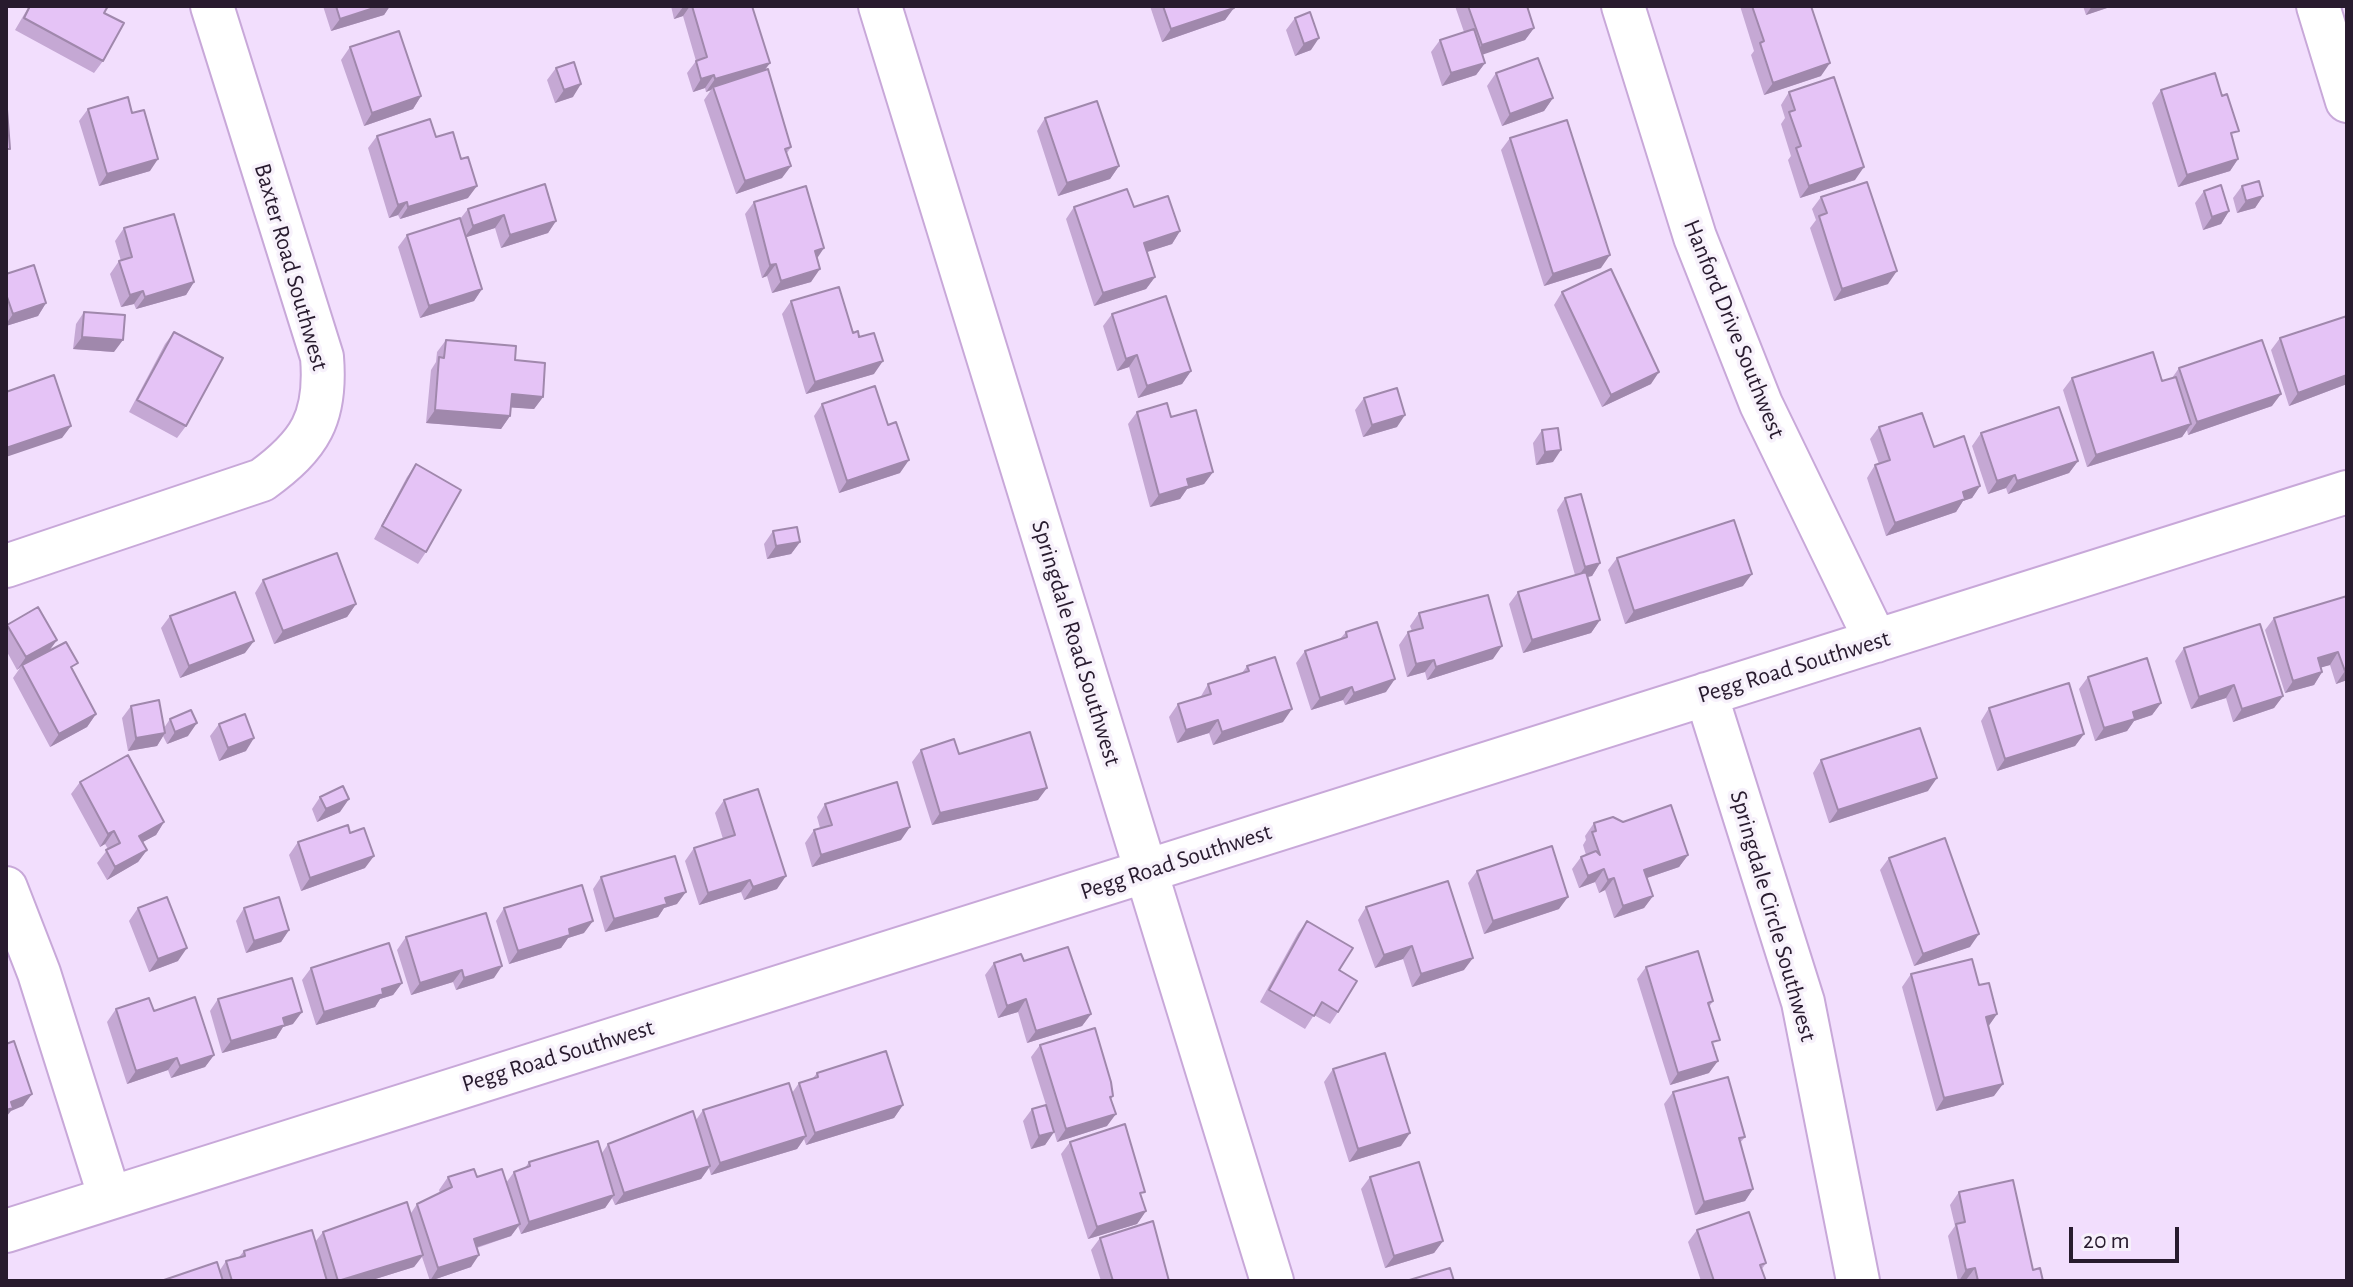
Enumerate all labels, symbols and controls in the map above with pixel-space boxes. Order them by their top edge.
street label: Baxter Road Southwest [248,160,334,374]
street label: Hanford Drive Southwest [1677,215,1791,443]
street label: Springdale Road Southwest [1025,517,1127,769]
street label: Pegg Road Southwest [1694,624,1894,710]
street label: Springdale Circle Southwest [1723,787,1823,1045]
street label: Pegg Road Southwest [1077,818,1275,906]
street label: Pegg Road Southwest [458,1013,658,1099]
scale bar [2073,1211,2183,1261]
text: 20 m [2083,1229,2130,1253]

